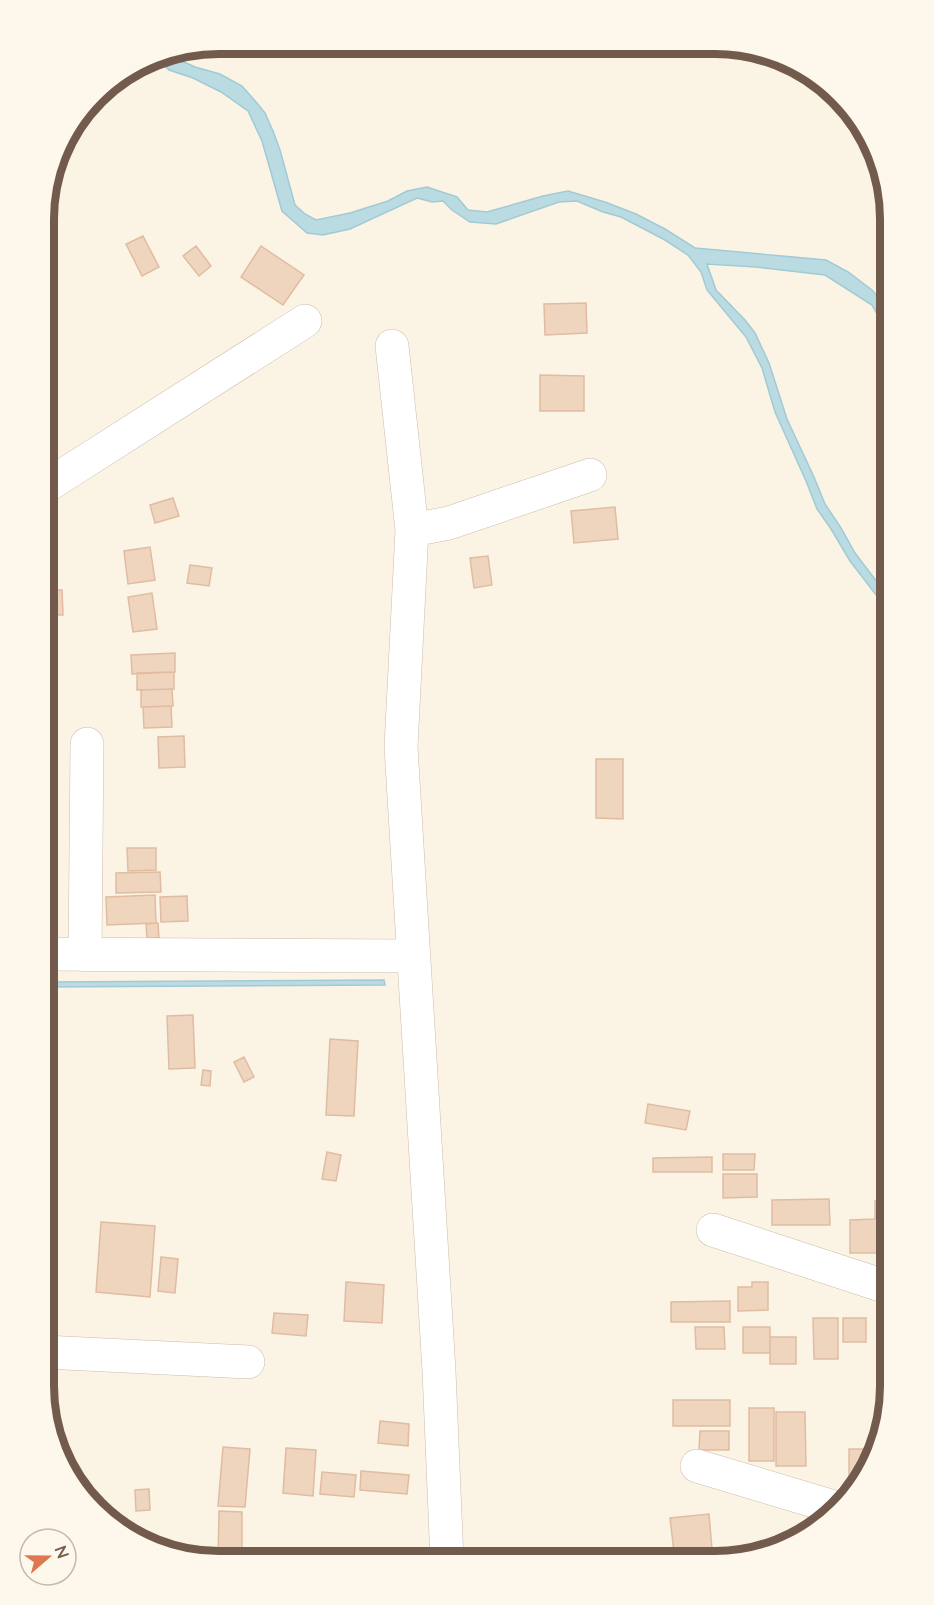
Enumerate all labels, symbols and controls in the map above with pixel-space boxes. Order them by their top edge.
north arrow [18,1527,78,1587]
text: N [52,1543,74,1561]

